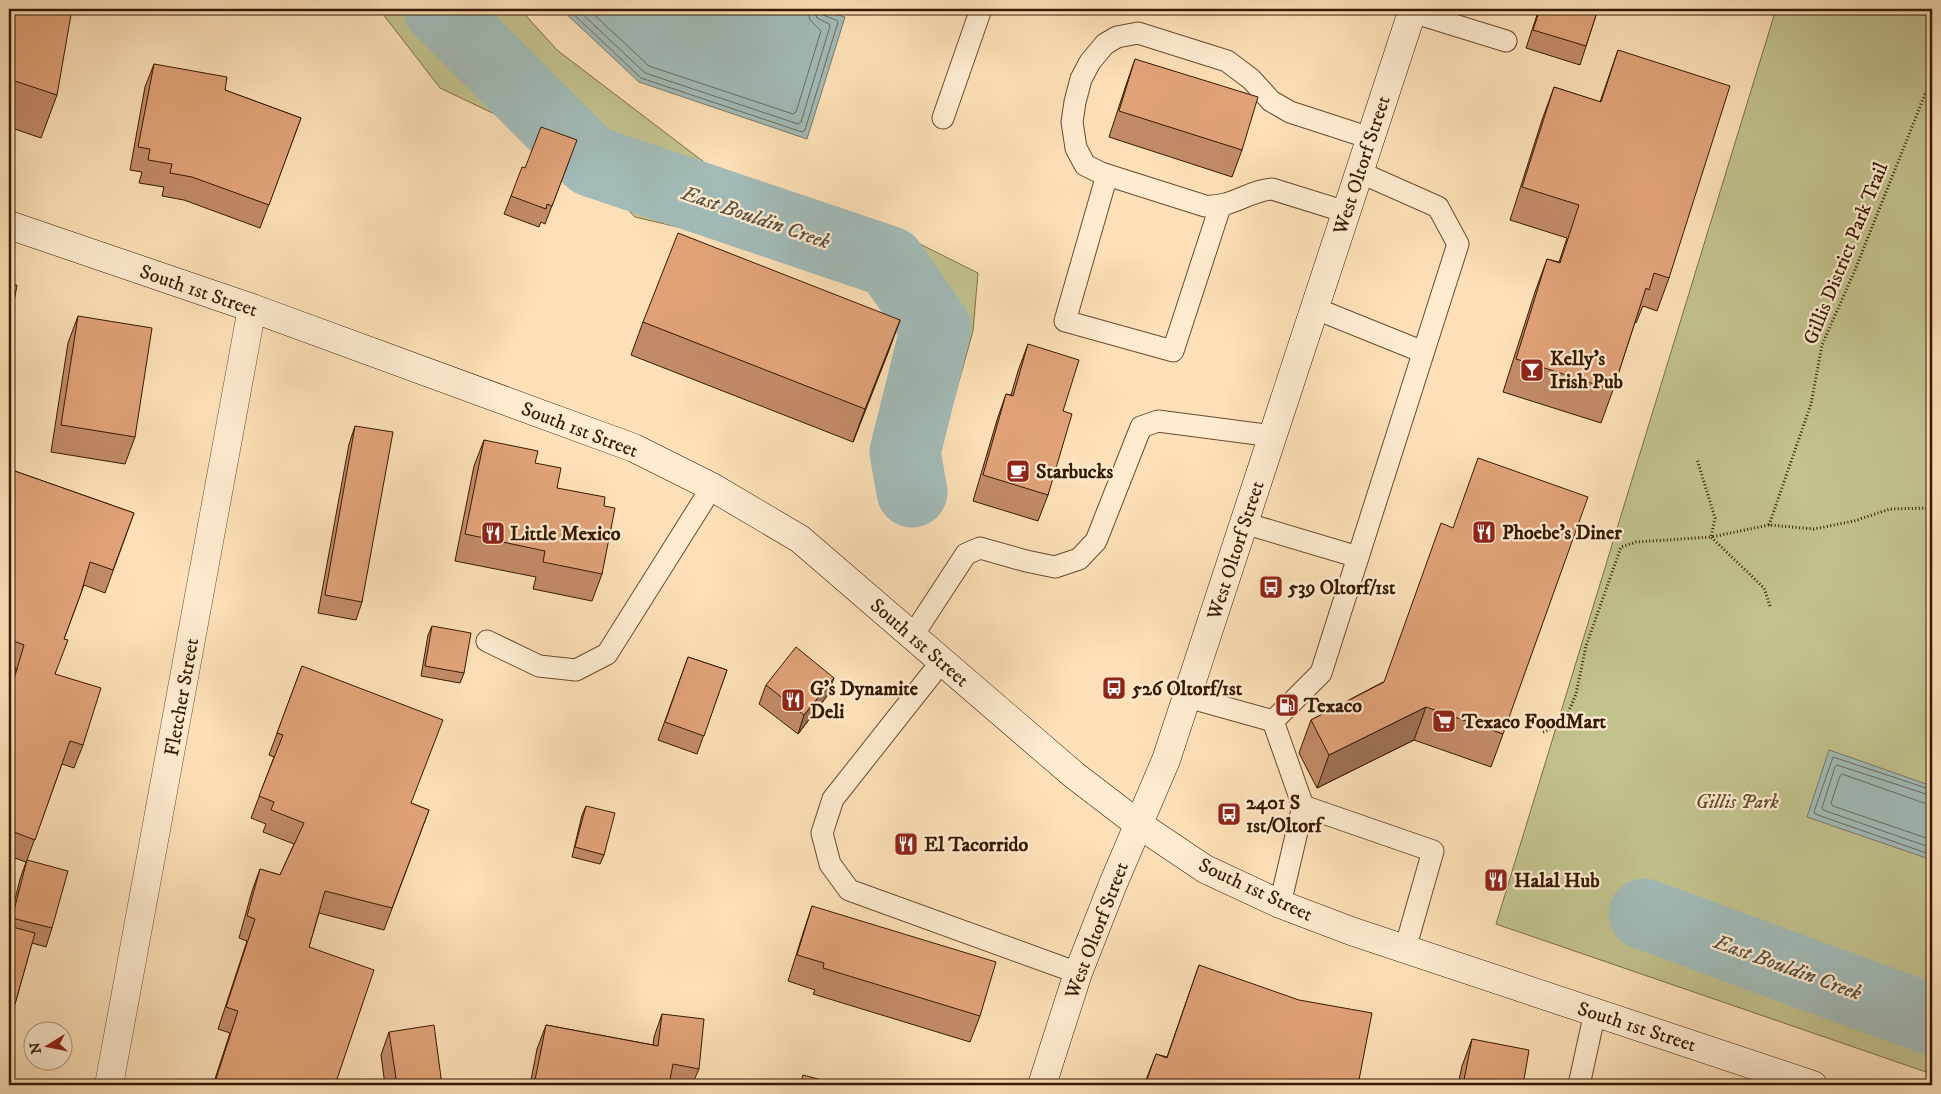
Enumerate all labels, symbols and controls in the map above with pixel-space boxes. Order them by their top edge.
street label: West Oltorf Street [1328,93,1397,239]
street label: Gillis District Park Trail [1798,159,1894,348]
water label: East Bouldin Creek [677,180,833,256]
street label: South 1st Street [136,260,261,323]
place label: Kelly's Irish Pub [1550,347,1624,395]
bar icon: Kelly's Irish Pub [1519,357,1545,383]
street label: South 1st Street [518,397,641,464]
cafe icon: Starbucks [1005,458,1031,484]
place label: Starbucks [1036,460,1113,485]
street label: West Oltorf Street [1202,478,1271,624]
restaurant icon: Phoebe's Diner [1471,519,1497,545]
restaurant icon: Little Mexico [480,520,506,546]
place label: Phoebe's Diner [1502,521,1622,546]
place label: Little Mexico [510,522,621,547]
bus stop icon: 539 Oltorf/1st [1258,574,1284,600]
place label: 539 Oltorf/1st [1287,576,1396,601]
street label: South 1st Street [864,593,974,693]
street label: Fletcher Street [160,636,205,758]
bus stop icon: 526 Oltorf/1st [1101,675,1127,701]
place label: G's Dynamite Deli [810,677,919,725]
place label: 526 Oltorf/1st [1131,677,1243,702]
restaurant icon: G's Dynamite Deli [780,687,806,713]
fuel station icon: Texaco [1274,692,1300,718]
place label: Texaco [1303,694,1362,719]
supermarket icon: Texaco FoodMart [1431,708,1457,734]
place label: Texaco FoodMart [1461,710,1607,735]
park label: Gillis Park [1695,790,1779,815]
place label: 2401 S 1st/Oltorf [1246,791,1325,839]
bus stop icon: 2401 S 1st/Oltorf [1216,801,1242,827]
restaurant icon: El Tacorrido [893,831,919,857]
place label: El Tacorrido [924,833,1029,858]
street label: South 1st Street [1194,853,1316,928]
street label: West Oltorf Street [1059,859,1135,1003]
restaurant icon: Halal Hub [1483,867,1509,893]
place label: Halal Hub [1514,869,1600,894]
water label: East Bouldin Creek [1709,929,1865,1007]
street label: South 1st Street [1574,997,1699,1058]
north arrow [22,1022,72,1072]
text: N [26,1040,46,1055]

